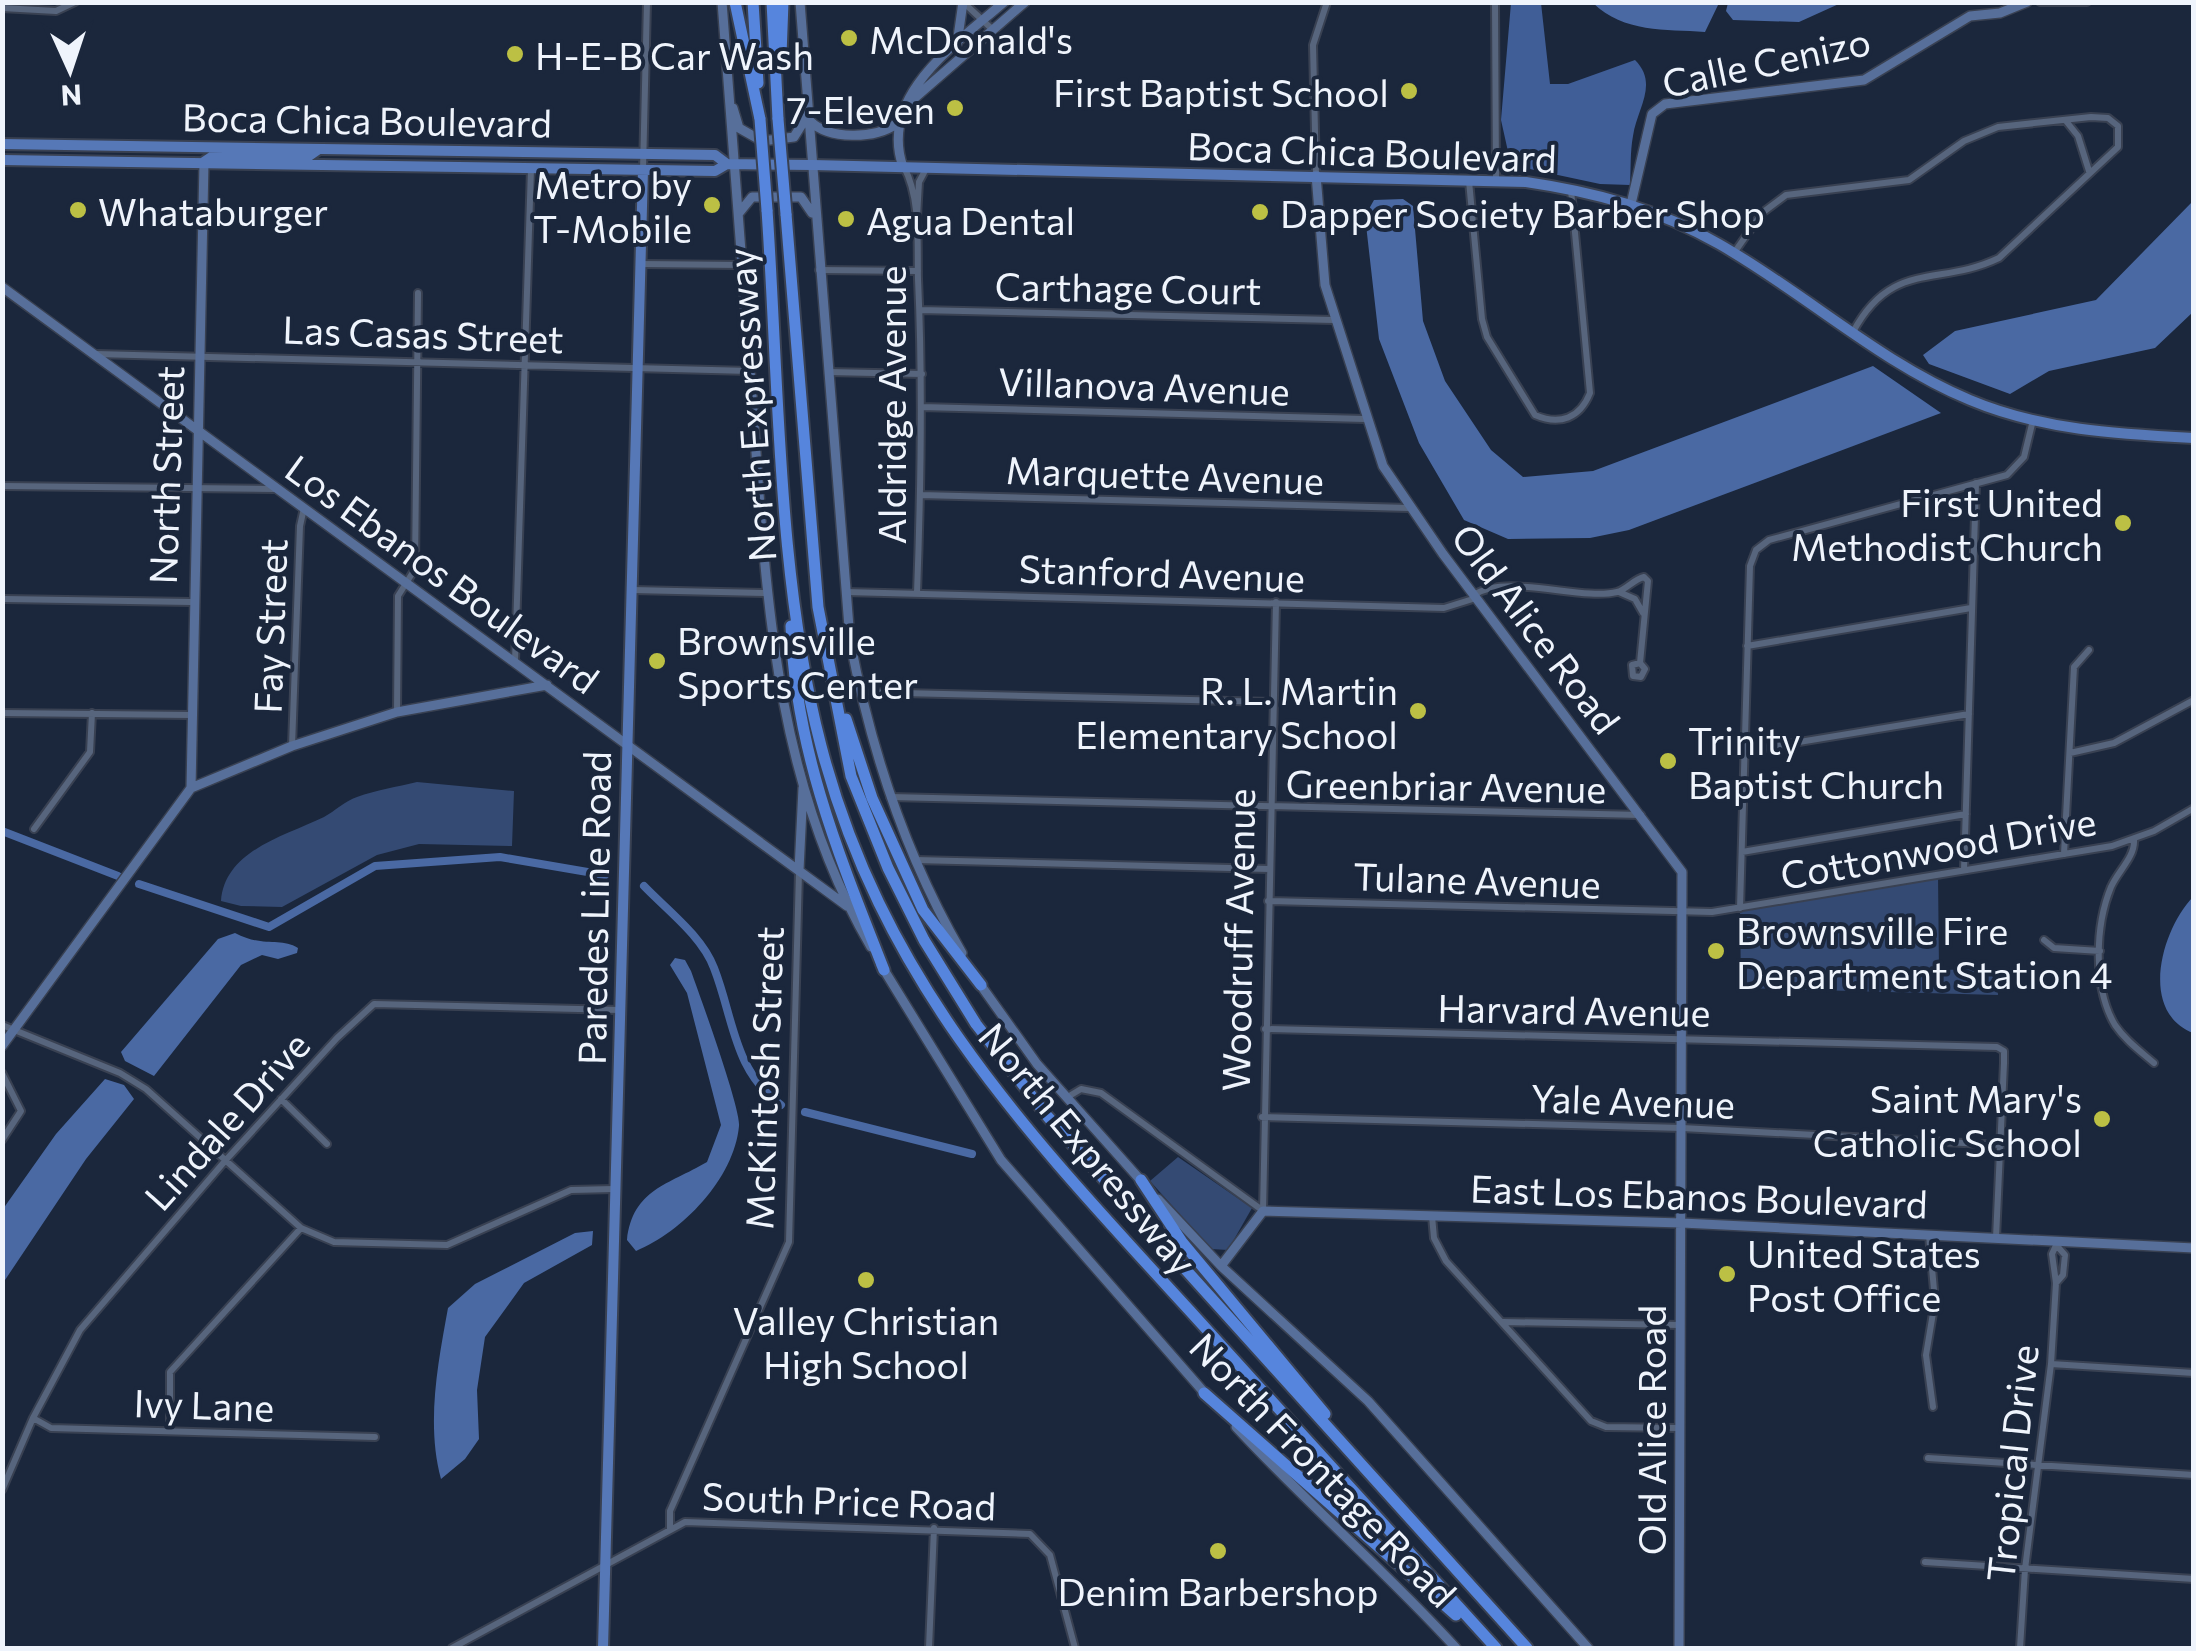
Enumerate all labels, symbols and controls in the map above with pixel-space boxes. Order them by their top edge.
place label: McDonald's [869,15,1073,62]
street label: Calle Cenizo [1658,16,1874,106]
north arrow [20,20,120,120]
marker: McDonald's [838,27,860,49]
place label: H-E-B Car Wash [535,31,814,78]
marker: H-E-B Car Wash [504,43,526,65]
place label: First Baptist School [1053,68,1389,115]
text: N [60,78,83,113]
marker: First Baptist School [1398,80,1420,102]
place label: 7-Eleven [786,85,935,132]
street label: Boca Chica Boulevard [182,92,552,146]
marker: 7-Eleven [944,97,966,119]
street label: Boca Chica Boulevard [1186,121,1558,181]
place label: Metro by T-Mobile [533,160,692,251]
place label: Whataburger [98,187,328,234]
place label: Dapper Society Barber Shop [1280,189,1765,236]
marker: Metro by T-Mobile [701,194,723,216]
place label: Agua Dental [866,196,1075,243]
marker: Whataburger [67,199,89,221]
marker: Dapper Society Barber Shop [1249,201,1271,223]
marker: Agua Dental [835,208,857,230]
street label: North Expressway [716,247,784,563]
street label: Carthage Court [994,261,1262,313]
street label: Aldridge Avenue [867,266,914,544]
street label: Las Casas Street [282,305,564,361]
street label: Villanova Avenue [997,356,1291,414]
street label: North Street [138,365,192,585]
street label: Los Ebanos Boulevard [277,444,609,702]
street label: Marquette Avenue [1005,445,1325,503]
place label: First United Methodist Church [1791,478,2103,569]
marker: First United Methodist Church [2112,512,2134,534]
street label: Old Alice Road [1443,514,1631,742]
street label: Fay Street [242,538,296,714]
street label: Stanford Avenue [1018,544,1306,600]
place label: Brownsville Sports Center [677,616,918,707]
marker: Brownsville Sports Center [646,650,668,672]
place label: R. L. Martin Elementary School [1075,666,1398,757]
marker: R. L. Martin Elementary School [1407,700,1429,722]
place label: Trinity Baptist Church [1688,716,1944,807]
marker: Trinity Baptist Church [1657,750,1679,772]
street label: Paredes Line Road [567,751,619,1065]
street label: Greenbriar Avenue [1285,759,1607,811]
street label: Woodruff Avenue [1211,788,1263,1092]
street label: Cottonwood Drive [1777,796,2099,898]
street label: Tulane Avenue [1352,851,1602,907]
place label: Brownsville Fire Department Station 4 [1736,906,2112,997]
street label: McKintosh Street [734,926,792,1230]
marker: Brownsville Fire Department Station 4 [1705,940,1727,962]
street label: Harvard Avenue [1437,983,1711,1035]
street label: North Expressway [970,1013,1208,1283]
street label: Lindale Drive [134,1021,318,1219]
street label: Yale Avenue [1530,1073,1736,1127]
place label: Saint Mary's Catholic School [1813,1074,2082,1165]
marker: Saint Mary's Catholic School [2091,1108,2113,1130]
street label: East Los Ebanos Boulevard [1469,1164,1929,1226]
place label: United States Post Office [1747,1229,1981,1320]
marker: United States Post Office [1716,1263,1738,1285]
marker: Valley Christian High School [855,1269,877,1291]
place label: Valley Christian High School [733,1296,999,1387]
street label: Old Alice Road [1627,1305,1674,1555]
street label: North Frontage Road [1181,1322,1467,1616]
street label: Tropical Drive [1975,1342,2047,1584]
street label: Ivy Lane [133,1378,275,1430]
street label: South Price Road [701,1471,997,1529]
marker: Denim Barbershop [1207,1540,1229,1562]
place label: Denim Barbershop [1058,1567,1378,1614]

